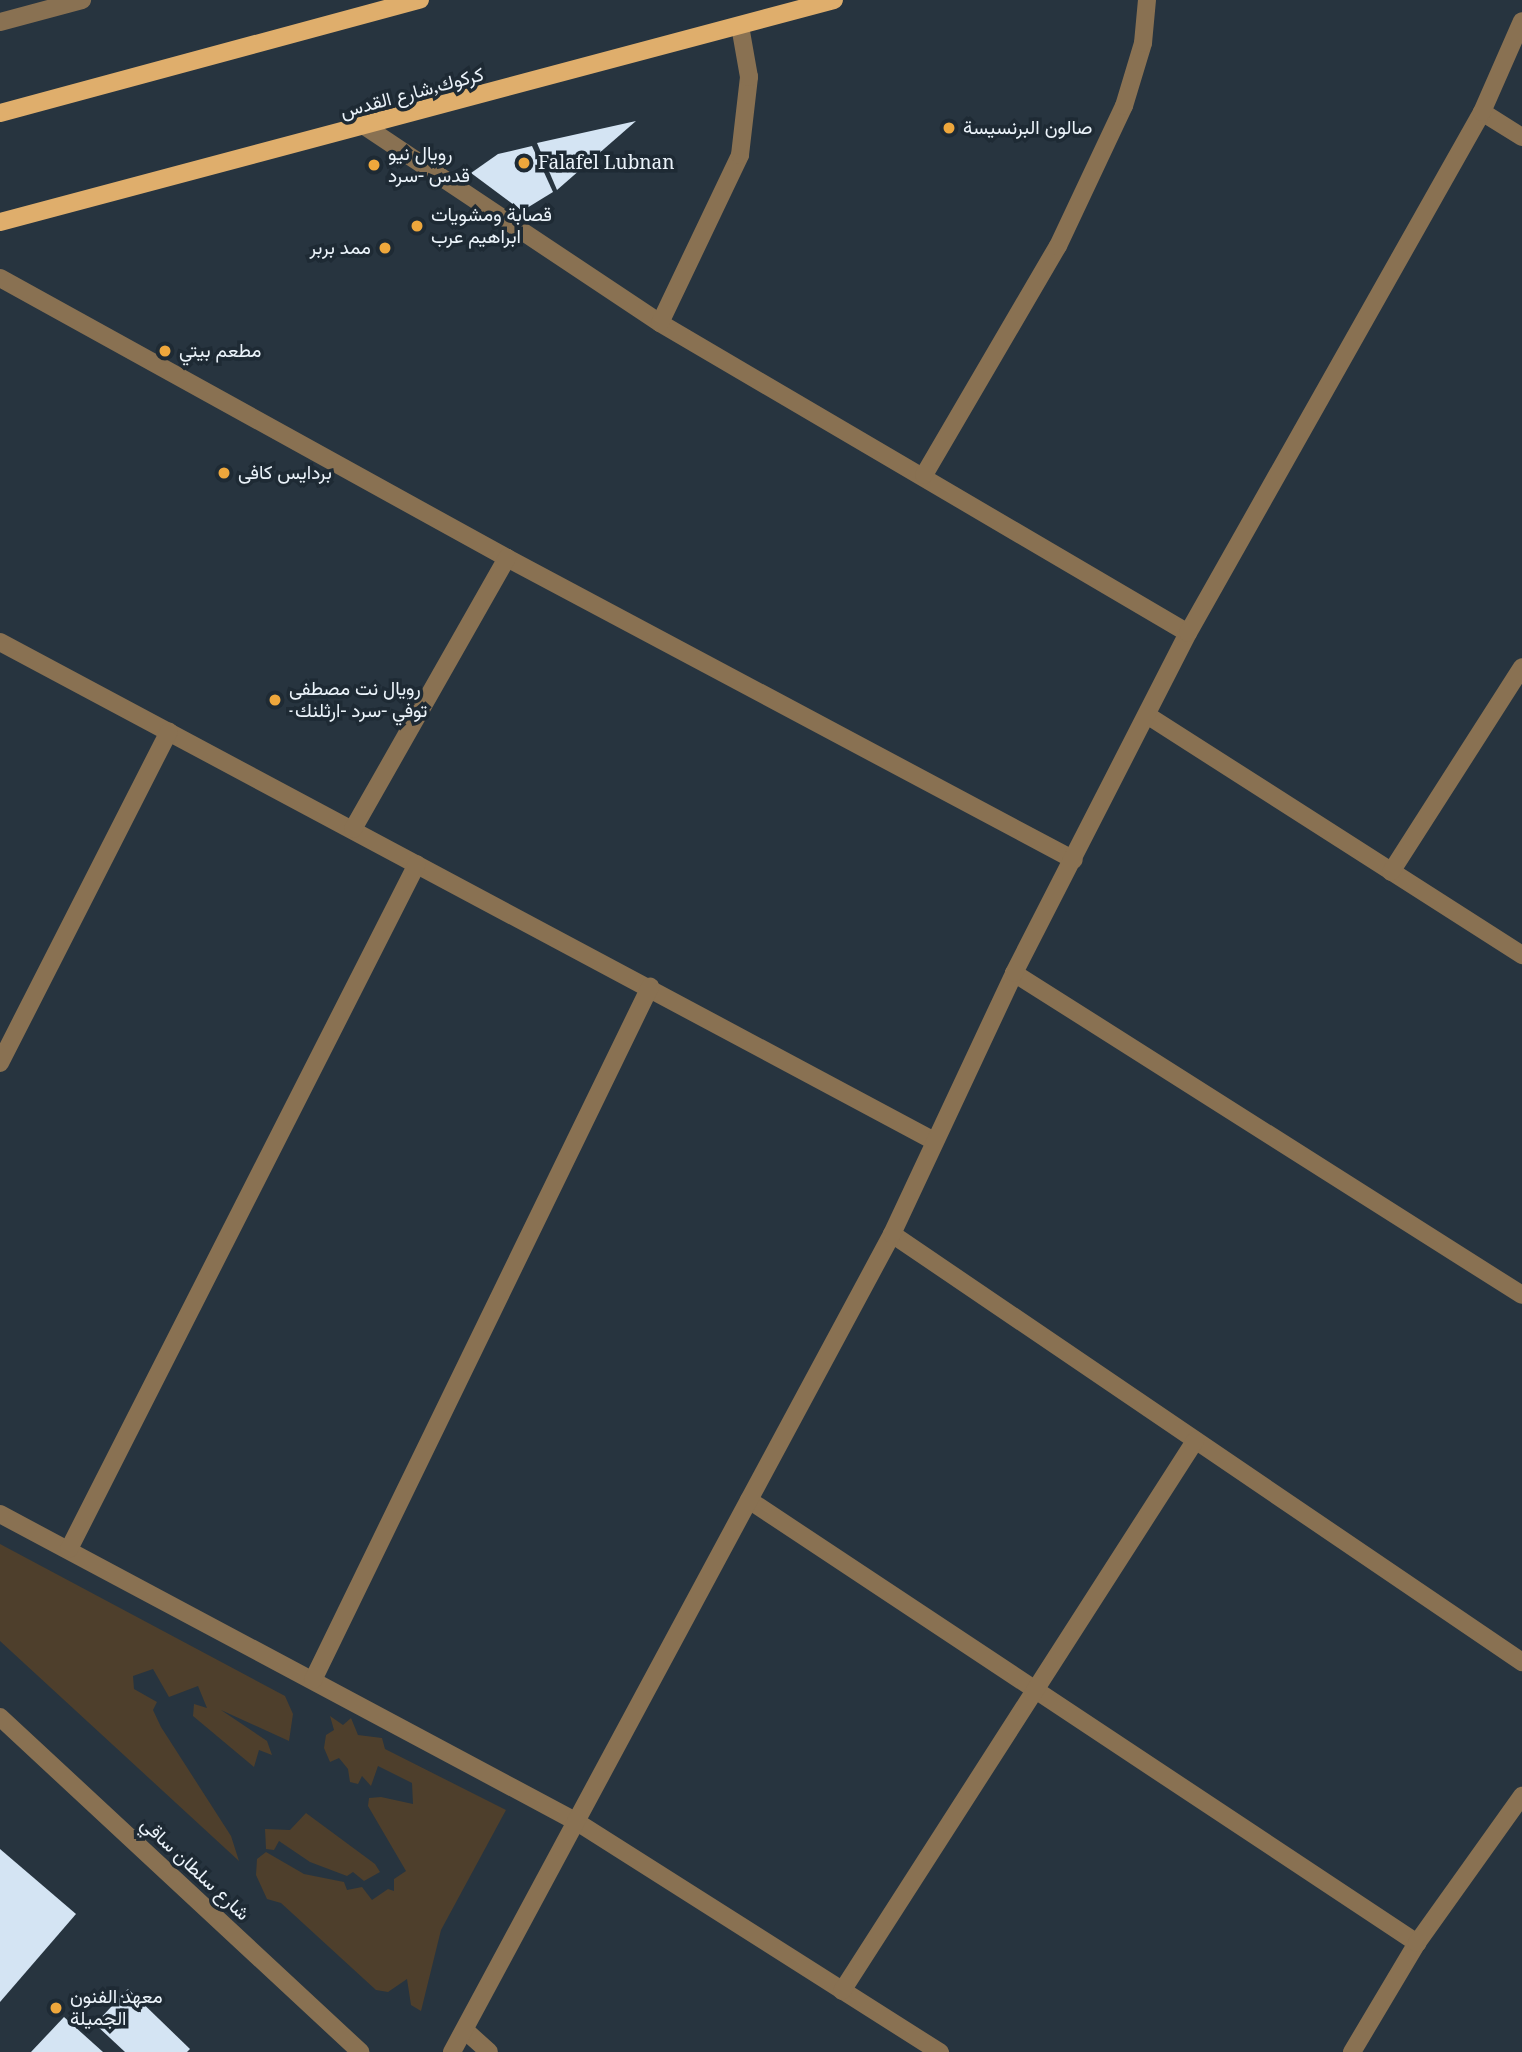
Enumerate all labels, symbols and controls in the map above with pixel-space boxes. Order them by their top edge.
street label: كركوك,شارع القدس [338,63,486,123]
place label: صالون البرنسيسة [963,117,1092,139]
marker: صالون البرنسيسة [941,120,957,136]
place label: رويال نيو قدس -سرد [388,143,470,187]
place label: Falafel Lubnan [538,152,675,174]
marker: Falafel Lubnan [516,155,532,171]
marker: رويال نيو قدس -سرد [366,157,382,173]
place label: قصابة ومشويات ابراهيم عرب [431,204,552,248]
marker: قصابة ومشويات ابراهيم عرب [409,218,425,234]
place label: ممد بربر [310,237,371,259]
marker: ممد بربر [377,240,393,256]
place label: مطعم بيتي [179,340,261,362]
marker: مطعم بيتي [157,343,173,359]
place label: بردايس کافى [238,462,332,484]
marker: بردايس کافى [216,465,232,481]
place label: رويال نت مصطفى -توفي -سرد -ارثلنك [289,678,427,722]
marker: رويال نت مصطفى -توفي -سرد -ارثلنك [267,692,283,708]
street label: شارع سلطان ساقي [136,1813,254,1925]
place label: معهد الفنون الجميلة [70,1986,163,2030]
marker: معهد الفنون الجميلة [48,2000,64,2016]

